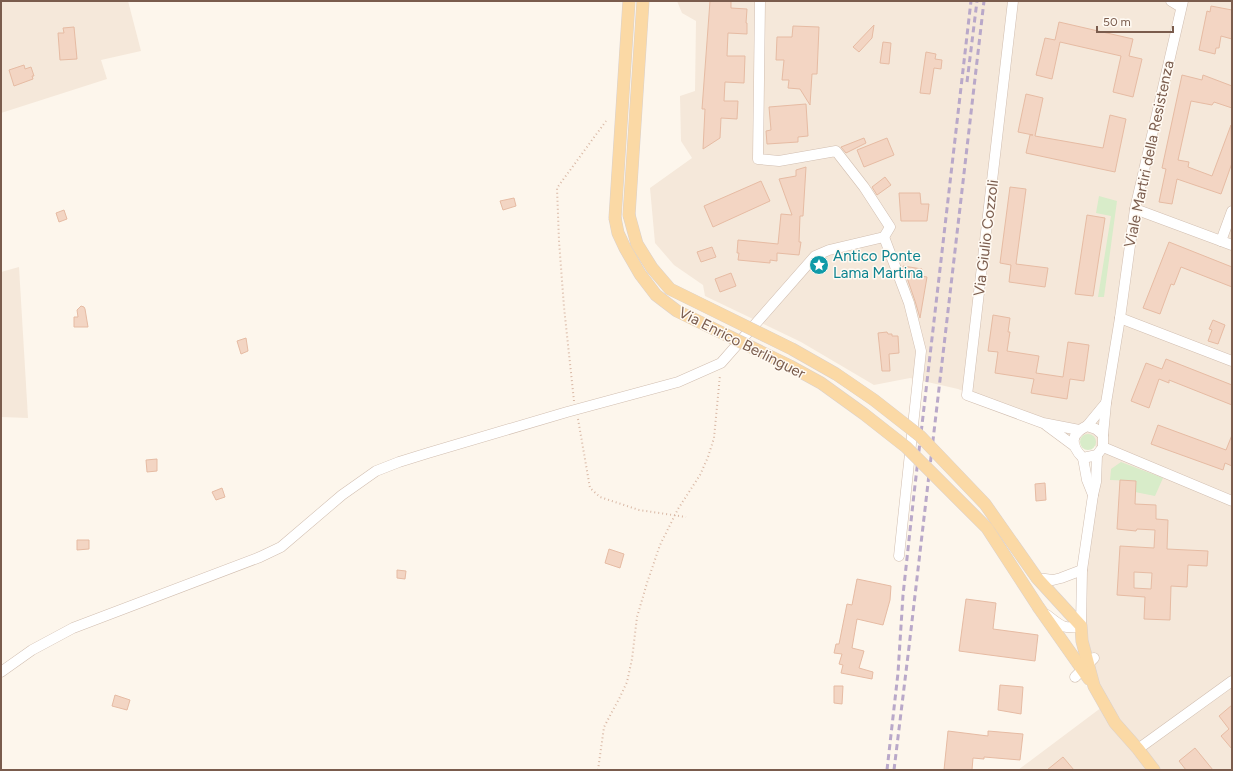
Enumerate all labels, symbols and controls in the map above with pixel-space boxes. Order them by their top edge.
scale bar [1097,8,1173,34]
text: 50 m [1103,15,1131,29]
street label: Viale Martiri della Resistenza [1120,59,1178,249]
street label: Via Giulio Cozzoli [970,179,1002,297]
place label: Antico Ponte Lama Martina [833,247,923,282]
place icon: Antico Ponte Lama Martina [808,254,830,276]
street label: Via Enrico Berlinguer [676,303,808,383]

